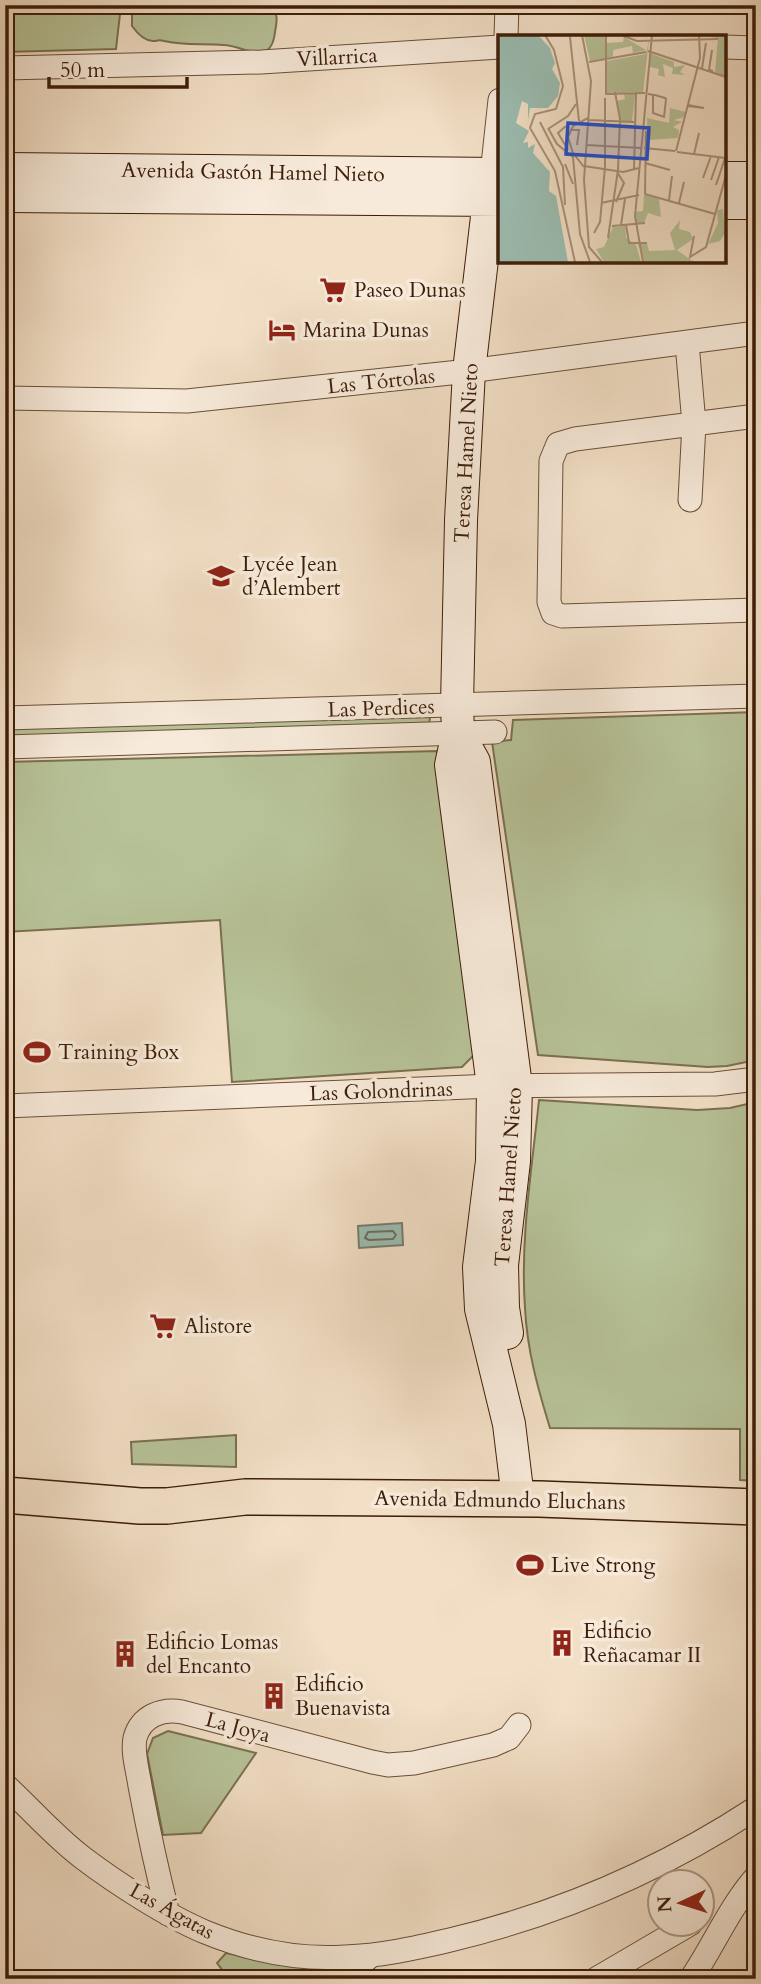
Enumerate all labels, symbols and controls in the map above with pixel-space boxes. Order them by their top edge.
inset map [498,35,726,262]
street label: Villarrica [296,41,378,74]
scale bar [49,46,187,90]
text: 50 m [60,56,105,85]
street label: Avenida Gastón Hamel Nieto [121,156,385,189]
supermarket icon: Paseo Dunas [318,275,348,305]
place label: Paseo Dunas [354,276,466,305]
hotel icon: Marina Dunas [267,315,297,345]
place label: Marina Dunas [303,316,429,345]
street label: Las Tórtolas [326,361,436,402]
street label: Teresa Hamel Nieto [447,362,486,544]
place label: Lycée Jean d’Alembert [242,550,341,603]
school or university icon: Lycée Jean d’Alembert [206,561,236,591]
street label: Las Perdices [327,692,435,725]
sports icon: Training Box [22,1037,52,1067]
place label: Training Box [58,1038,180,1067]
street label: Las Golondrinas [309,1074,453,1109]
street label: Teresa Hamel Nieto [488,1086,529,1268]
supermarket icon: Alistore [148,1311,178,1341]
place label: Alistore [184,1312,252,1341]
street label: Avenida Edmundo Eluchans [374,1484,626,1517]
sports icon: Live Strong [515,1550,545,1580]
place label: Live Strong [551,1551,656,1580]
place label: Edificio Reñacamar II [583,1617,701,1670]
place label: Edificio Lomas del Encanto [146,1628,278,1681]
building icon: Edificio Reñacamar II [547,1628,577,1658]
building icon: Edificio Lomas del Encanto [110,1639,140,1669]
place label: Edificio Buenavista [295,1670,391,1723]
building icon: Edificio Buenavista [259,1681,289,1711]
street label: La Joya [202,1705,274,1750]
north arrow [646,1868,716,1938]
street label: Las Ágatas [124,1876,219,1947]
text: N [651,1894,679,1913]

